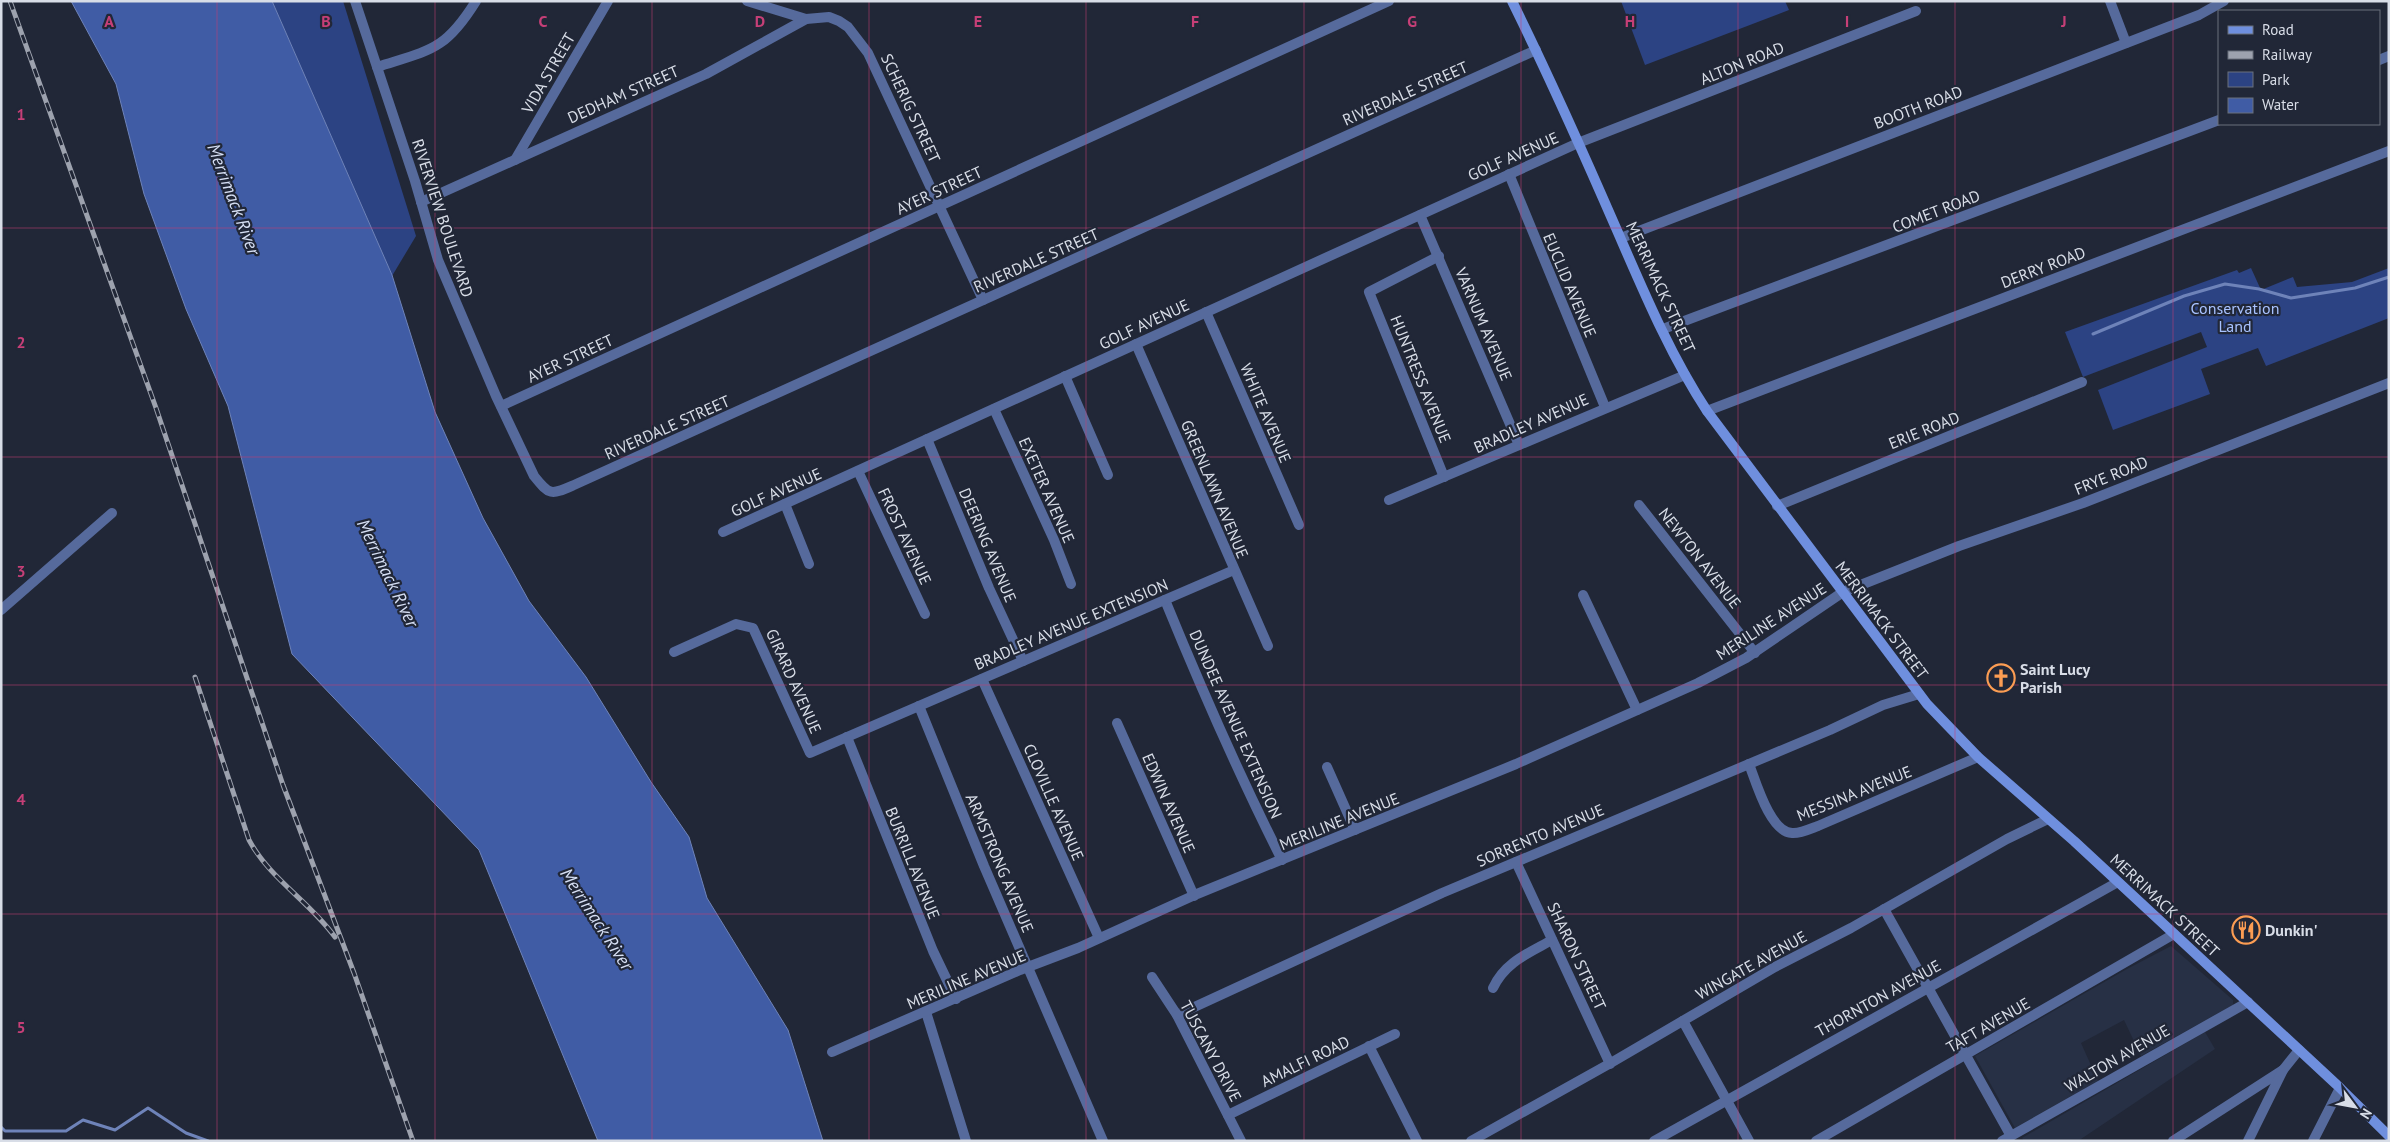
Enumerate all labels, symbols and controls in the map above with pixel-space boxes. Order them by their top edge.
legend [2218,10,2380,125]
text: A [104,11,114,31]
text: B [321,11,331,31]
text: C [539,11,548,31]
text: D [755,11,765,31]
text: E [974,11,982,31]
text: F [1191,11,1199,31]
text: G [1407,11,1417,31]
text: H [1625,11,1635,31]
text: I [1845,11,1849,31]
text: J [2060,11,2067,31]
text: Road [2262,20,2294,39]
street label: VIDA STREET [516,29,579,118]
street label: ALTON ROAD [1697,37,1787,89]
text: Railway [2262,45,2312,64]
street label: SCHERIG STREET [877,50,945,166]
street label: RIVERDALE STREET [1339,56,1471,130]
street label: DEDHAM STREET [564,61,682,127]
text: Park [2262,70,2290,89]
street label: BOOTH ROAD [1871,81,1965,133]
text: Water [2262,95,2299,114]
text: 1 [16,104,26,124]
street label: GOLF AVENUE [1465,127,1561,185]
street label: RIVERVIEW BOULEVARD [408,136,478,300]
water label: Merrimack River [202,140,266,259]
street label: AYER STREET [893,161,985,219]
street label: COMET ROAD [1889,185,1983,237]
street label: MERRIMACK STREET [1622,218,1700,356]
street label: RIVERDALE STREET [970,223,1102,297]
street label: EUCLID AVENUE [1539,230,1601,340]
street label: DERRY ROAD [1998,242,2088,292]
street label: VARNUM AVENUE [1451,264,1517,384]
street label: GOLF AVENUE [1096,294,1192,354]
park label: Conservation Land [2191,298,2279,336]
street label: HUNTRESS AVENUE [1386,312,1456,446]
street label: AYER STREET [524,329,616,387]
text: 2 [16,332,26,352]
street label: WHITE AVENUE [1236,360,1296,466]
street label: BRADLEY AVENUE [1471,389,1591,457]
street label: RIVERDALE STREET [601,390,733,464]
street label: ERIE ROAD [1886,407,1962,453]
street label: GREENLAWN AVENUE [1177,417,1253,561]
street label: EXETER AVENUE [1015,434,1079,546]
street label: FRYE ROAD [2071,451,2151,499]
street label: GOLF AVENUE [728,463,824,521]
street label: FROST AVENUE [874,484,936,588]
street label: DEERING AVENUE [955,485,1021,605]
street label: NEWTON AVENUE [1654,504,1746,612]
water label: Merrimack River [352,515,425,632]
street label: MERRIMACK STREET [1831,557,1933,683]
text: 3 [16,561,26,581]
street label: BRADLEY AVENUE EXTENSION [971,574,1171,674]
street label: MERILINE AVENUE [1712,578,1830,664]
street label: GIRARD AVENUE [762,625,826,737]
street label: DUNDEE AVENUE EXTENSION [1185,627,1287,821]
place label: Saint Lucy Parish [2020,659,2091,697]
church icon: Saint Lucy Parish [1986,663,2016,693]
street label: CLOVILLE AVENUE [1019,741,1089,863]
street label: EDWIN AVENUE [1138,750,1200,856]
street label: MESSINA AVENUE [1794,761,1914,825]
street label: MERILINE AVENUE [1276,788,1402,854]
text: 4 [16,789,26,809]
street label: ARMSTRONG AVENUE [962,790,1038,936]
street label: SORRENTO AVENUE [1473,799,1607,871]
street label: BURRILL AVENUE [881,804,945,922]
street label: MERRIMACK STREET [2106,849,2224,961]
water label: Merrimack River [555,864,639,975]
street label: SHARON STREET [1543,899,1611,1013]
restaurant icon: Dunkin' [2231,915,2261,945]
place label: Dunkin' [2265,920,2318,940]
street label: WINGATE AVENUE [1692,926,1810,1004]
street label: MERILINE AVENUE [903,945,1029,1013]
street label: THORNTON AVENUE [1812,955,1944,1041]
street label: TAFT AVENUE [1942,993,2034,1057]
street label: TUSCANY DRIVE [1176,997,1246,1105]
text: 5 [16,1017,26,1037]
street label: WALTON AVENUE [2061,1020,2173,1096]
street label: AMALFI ROAD [1257,1031,1353,1091]
north arrow [2330,1082,2380,1132]
text: N [2356,1105,2376,1123]

